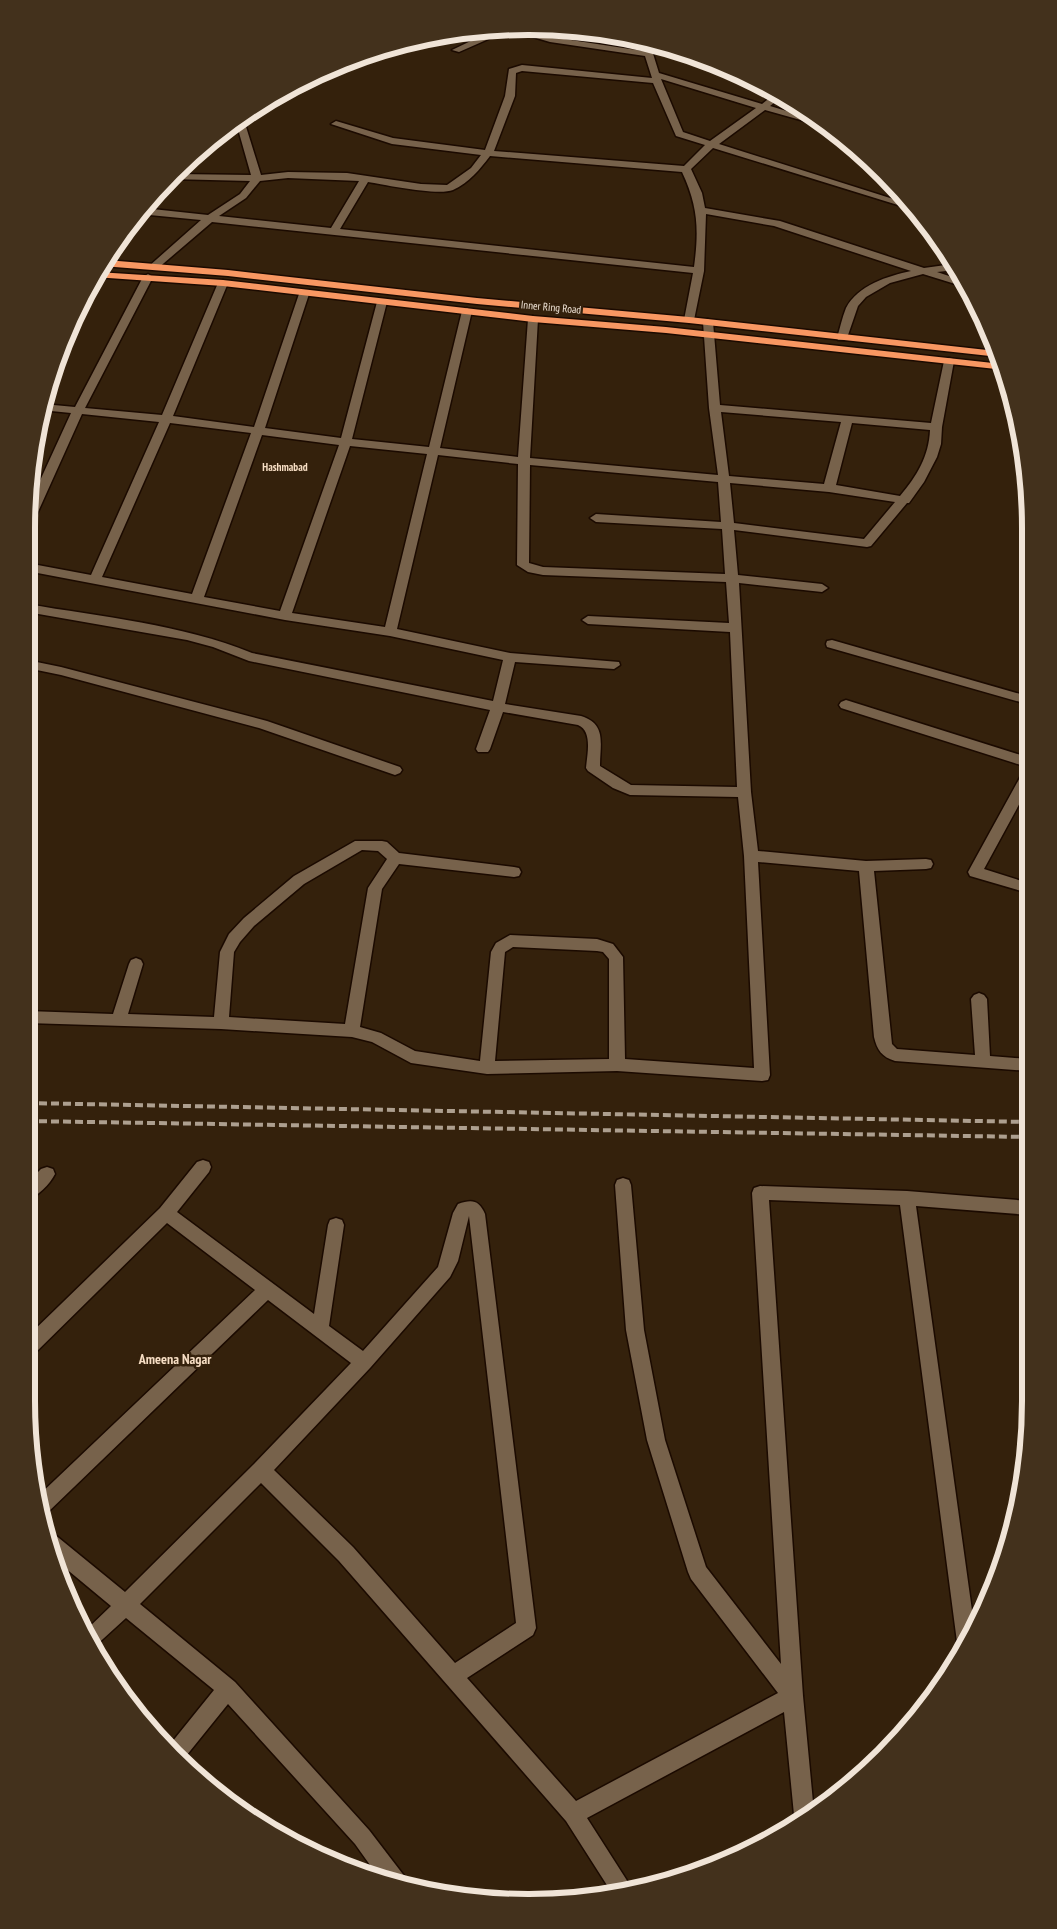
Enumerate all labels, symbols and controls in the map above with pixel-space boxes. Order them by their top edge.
street label: Inner Ring Road [520,297,582,317]
district label: Hashmabad [262,460,308,474]
district label: Ameena Nagar [138,1350,212,1368]

